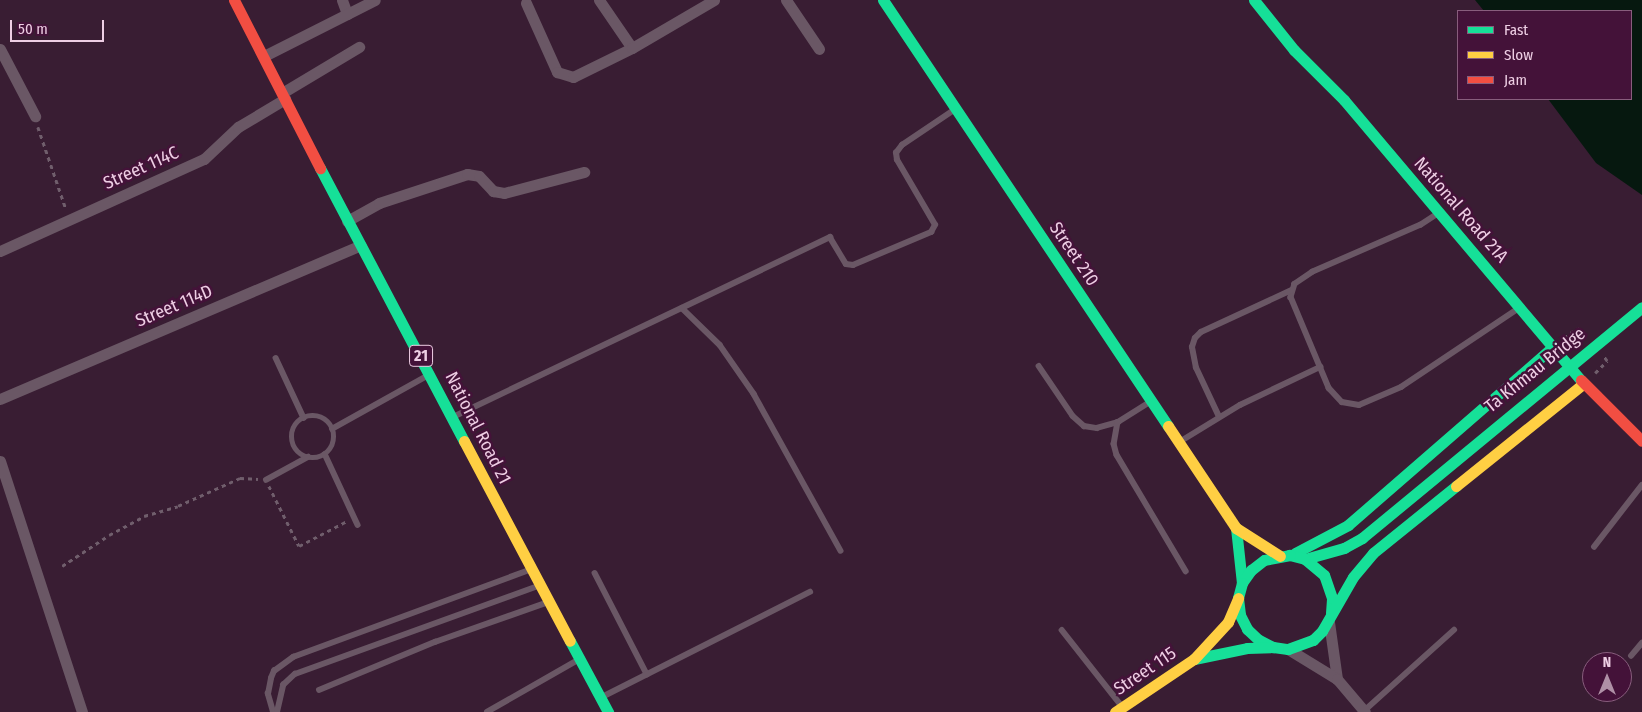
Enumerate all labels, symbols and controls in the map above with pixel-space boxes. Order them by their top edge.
scale bar [12,10,106,42]
legend [1457,10,1632,100]
text: 50 m [18,20,48,38]
text: Fast [1504,21,1528,39]
text: Slow [1504,46,1533,64]
text: Jam [1504,71,1527,89]
street label: Street 114C [100,142,182,194]
street label: National Road 21A [1409,153,1513,267]
street label: Street 210 [1045,218,1103,290]
street label: Street 114D [132,280,216,332]
street label: Ta Khmau Bridge [1480,323,1590,417]
road number: 21 [408,342,434,370]
street label: National Road 21 [440,368,516,488]
street label: Street 115 [1110,642,1180,700]
north arrow [1582,652,1632,702]
text: N [1603,654,1611,671]

